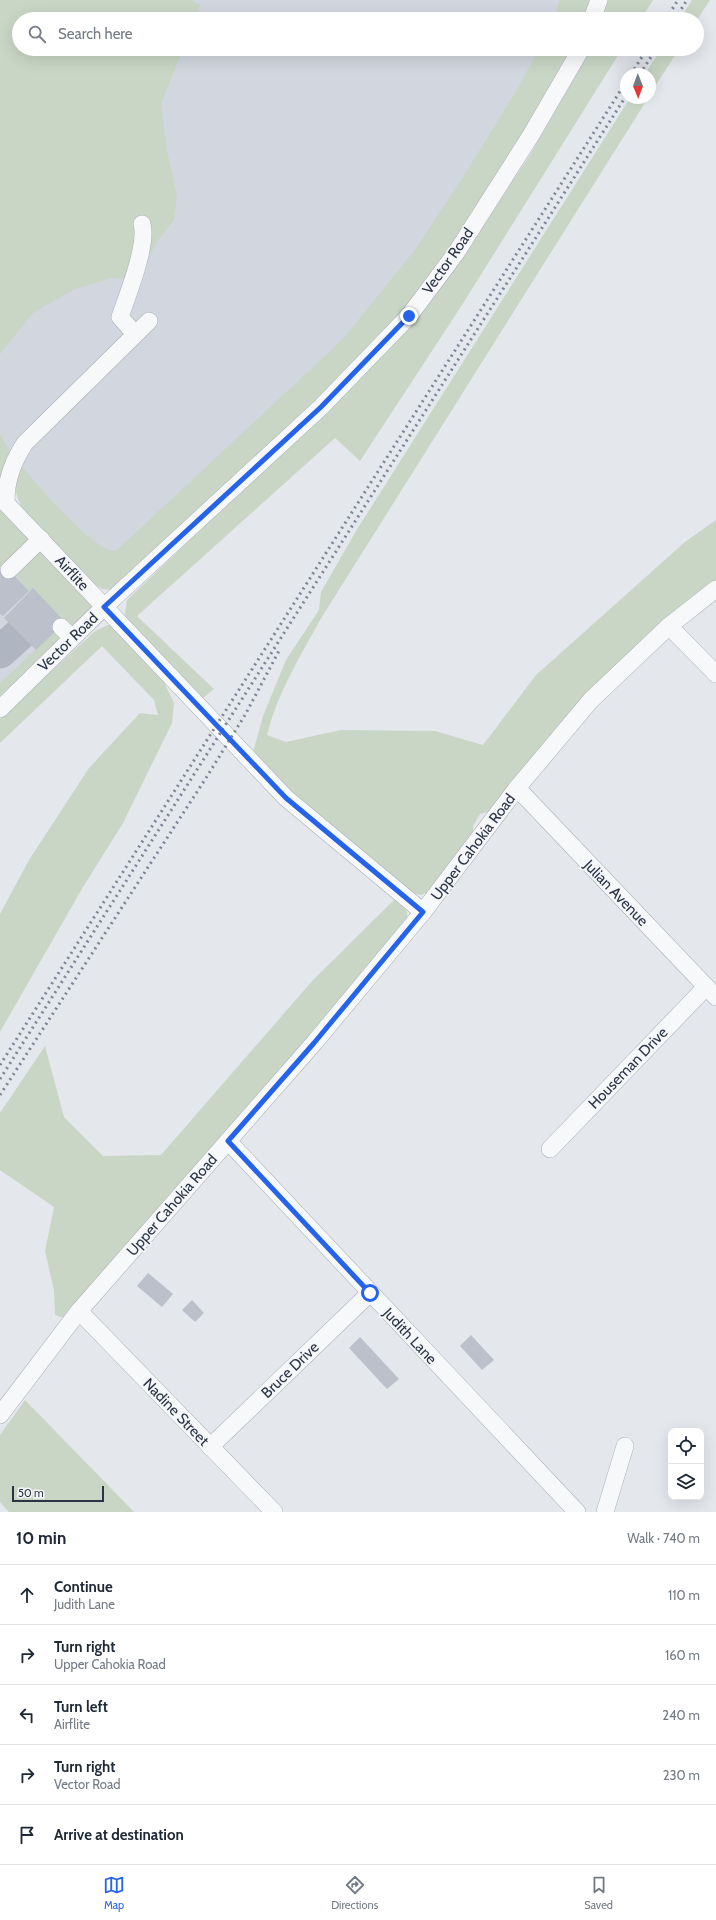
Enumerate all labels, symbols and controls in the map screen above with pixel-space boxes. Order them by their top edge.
search box [12,12,704,56]
icon: search [26,23,48,45]
text: Search here [58,25,133,43]
north arrow [620,68,656,104]
street label: Vector Road [419,224,477,298]
route end [400,307,418,325]
street label: Airflite [51,552,93,595]
street label: Vector Road [34,609,102,675]
street label: Upper Cahokia Road [427,790,519,904]
street label: Julian Avenue [579,856,652,930]
street label: Houseman Drive [585,1023,672,1112]
street label: Upper Cahokia Road [123,1150,221,1260]
route start [361,1284,379,1302]
street label: Judith Lane [379,1303,441,1368]
street label: Bruce Drive [258,1338,323,1402]
street label: Nadine Street [139,1374,213,1450]
map controls [668,1428,704,1500]
button: locate [668,1428,704,1464]
button: layers [668,1464,704,1500]
scale bar [12,1484,104,1503]
text: 50 m [18,1486,44,1500]
text: 10 min [16,1528,66,1548]
text: Walk · 740 m [627,1530,700,1546]
text: Continue [54,1578,113,1596]
icon: ahead [16,1584,38,1606]
text: 110 m [668,1587,700,1603]
text: Judith Lane [54,1596,115,1612]
text: Turn right [54,1638,115,1656]
icon: right [16,1644,38,1666]
text: 160 m [665,1647,700,1663]
text: Upper Cahokia Road [54,1656,166,1672]
text: Turn left [54,1698,108,1716]
icon: left [16,1704,38,1726]
text: 240 m [662,1707,700,1723]
text: Airflite [54,1716,90,1732]
text: Turn right [54,1758,115,1776]
icon: right [16,1764,38,1786]
text: 230 m [663,1767,700,1783]
text: Vector Road [54,1776,120,1792]
icon: arrive [16,1824,38,1846]
text: Arrive at destination [54,1826,184,1844]
tab: Map [103,1874,125,1912]
tab: Directions [331,1874,378,1912]
tab: Saved [584,1874,613,1912]

